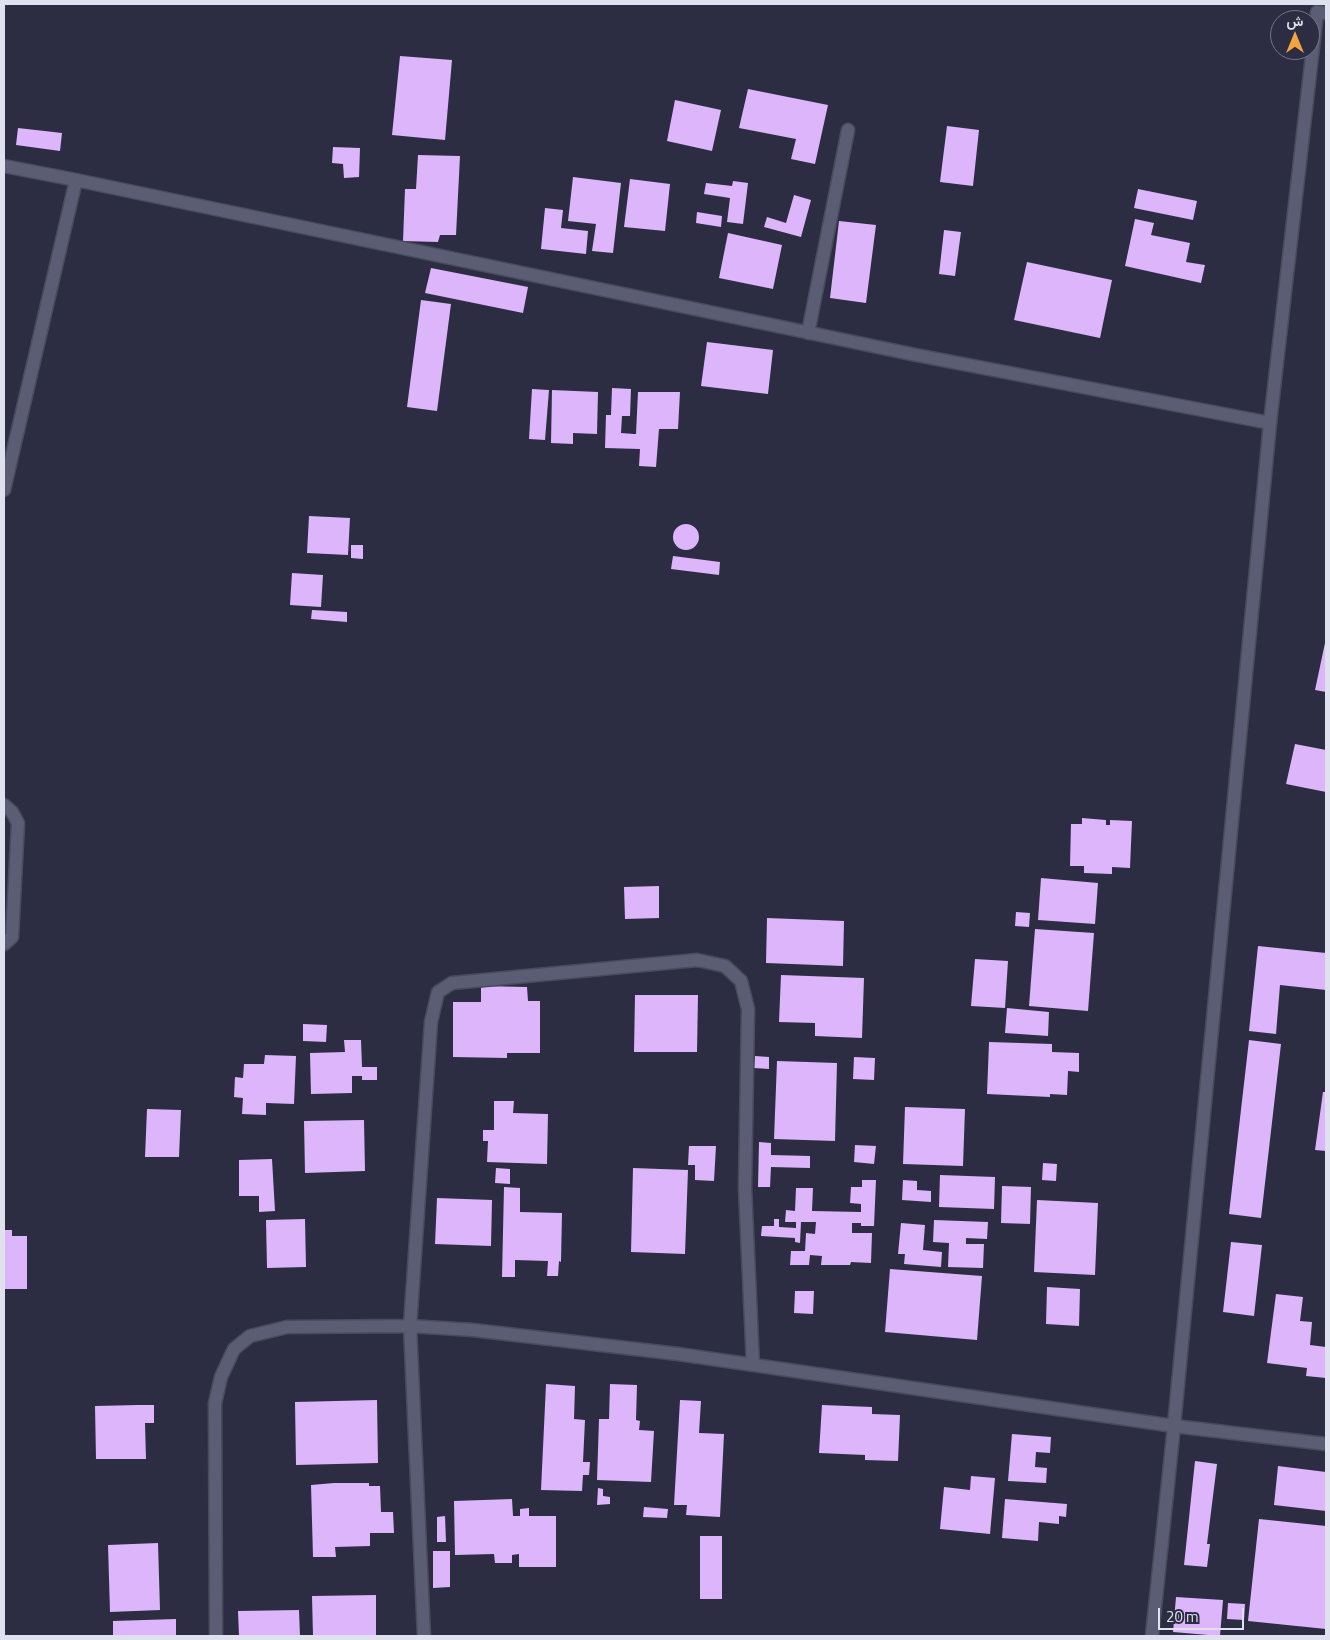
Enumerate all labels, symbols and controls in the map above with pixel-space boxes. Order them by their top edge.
north arrow [1270,10,1320,60]
text: ش [1287,10,1303,31]
scale bar [1160,1598,1246,1630]
text: 20 m [1166,1605,1199,1628]

